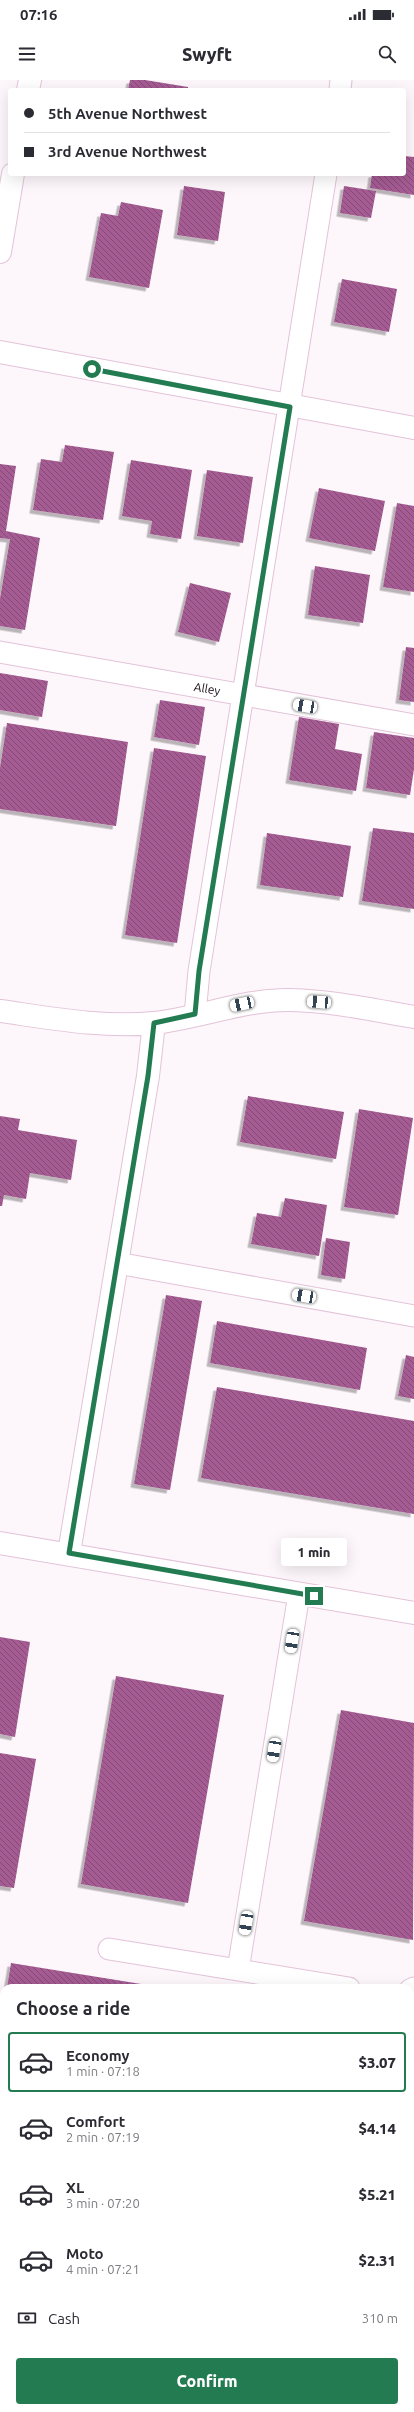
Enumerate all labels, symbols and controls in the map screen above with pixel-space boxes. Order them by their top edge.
text: 07:16 [20,6,58,23]
icon: menu [16,43,38,65]
icon: search [376,43,398,65]
text: Swyft [182,44,232,64]
text: 5th Avenue Northwest [48,105,207,122]
text: 3rd Avenue Northwest [48,143,207,160]
route start [83,360,101,378]
street label: Alley [193,680,221,697]
car [292,698,318,714]
car [307,995,331,1009]
car [229,996,255,1012]
car [291,1288,317,1304]
callout: 1 min [281,1538,347,1566]
text: 1 min [297,1545,331,1559]
route end [305,1587,323,1605]
car [284,1628,300,1654]
car [266,1737,282,1763]
car [238,1910,254,1936]
text: Choose a ride [16,1998,130,2018]
icon: car [18,2044,54,2080]
text: Economy [66,2047,130,2064]
text: $3.07 [358,2054,396,2071]
text: 1 min · 07:18 [66,2064,140,2078]
icon: car [18,2110,54,2146]
text: Comfort [66,2113,125,2130]
text: $4.14 [358,2120,396,2137]
text: 2 min · 07:19 [66,2130,140,2144]
icon: car [18,2176,54,2212]
text: XL [66,2179,84,2196]
text: $5.21 [358,2186,396,2203]
text: 3 min · 07:20 [66,2196,140,2210]
icon: car [18,2242,54,2278]
text: Moto [66,2245,104,2262]
text: $2.31 [358,2252,396,2269]
text: 4 min · 07:21 [66,2262,140,2276]
icon: cash [16,2307,38,2329]
text: Cash [48,2310,80,2327]
text: 310 m [362,2311,398,2325]
button: Confirm [16,2358,398,2404]

